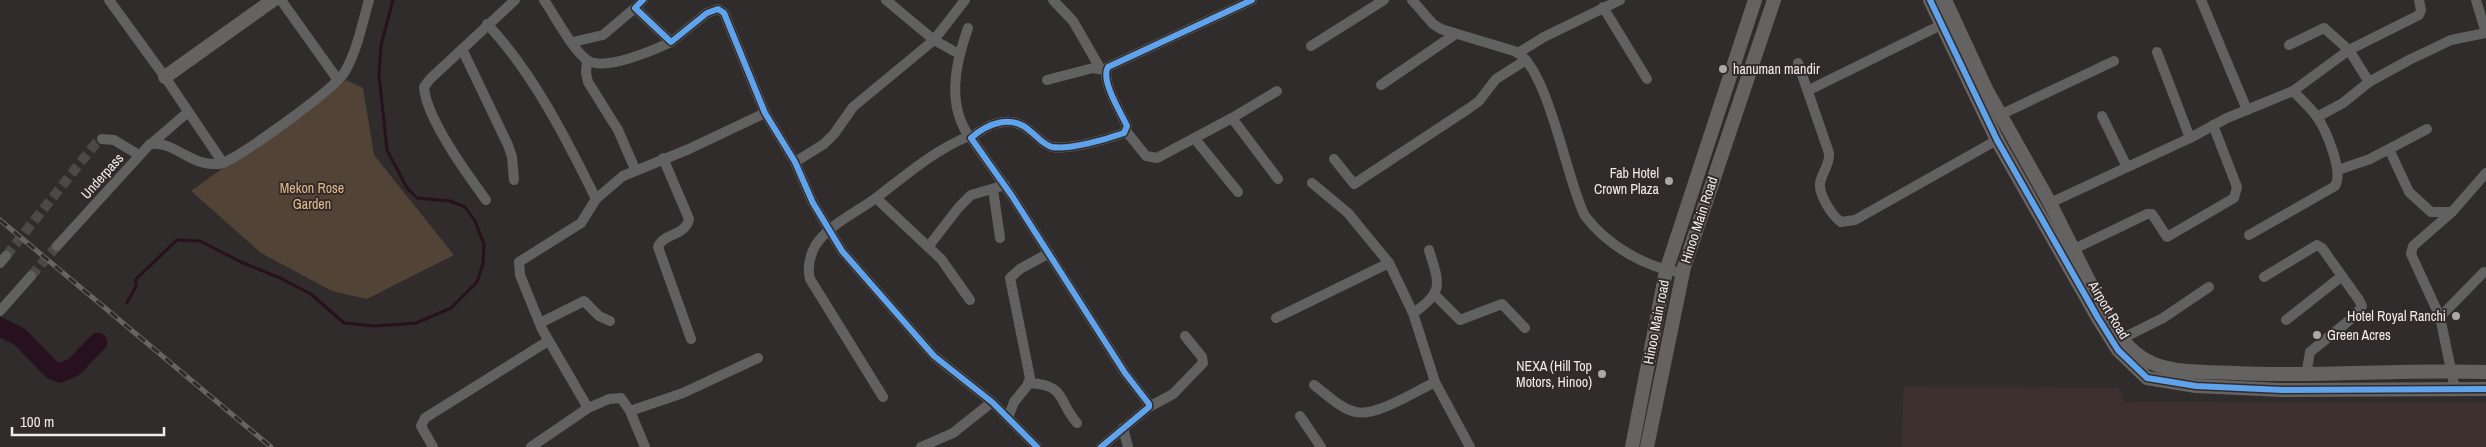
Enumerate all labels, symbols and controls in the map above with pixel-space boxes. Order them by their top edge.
place label: hanuman mandir [1733,60,1820,78]
marker: hanuman mandir [1717,63,1729,75]
street label: Underpass [77,149,127,203]
place label: Fab Hotel Crown Plaza [1594,164,1660,198]
street label: Hinoo Main Road [1677,174,1721,266]
marker: Fab Hotel Crown Plaza [1663,175,1675,187]
park label: Mekon Rose Garden [280,179,344,213]
street label: Airport Road [2084,277,2133,343]
street label: Hinoo Main road [1639,278,1673,366]
place label: Hotel Royal Ranchi [2347,307,2446,325]
marker: Hotel Royal Ranchi [2450,310,2462,322]
place label: Green Acres [2327,326,2391,344]
marker: Green Acres [2311,329,2323,341]
place label: NEXA (Hill Top Motors, Hinoo) [1516,357,1592,391]
marker: NEXA (Hill Top Motors, Hinoo) [1596,368,1608,380]
scale bar [12,404,165,436]
text: 100 m [20,411,54,432]

